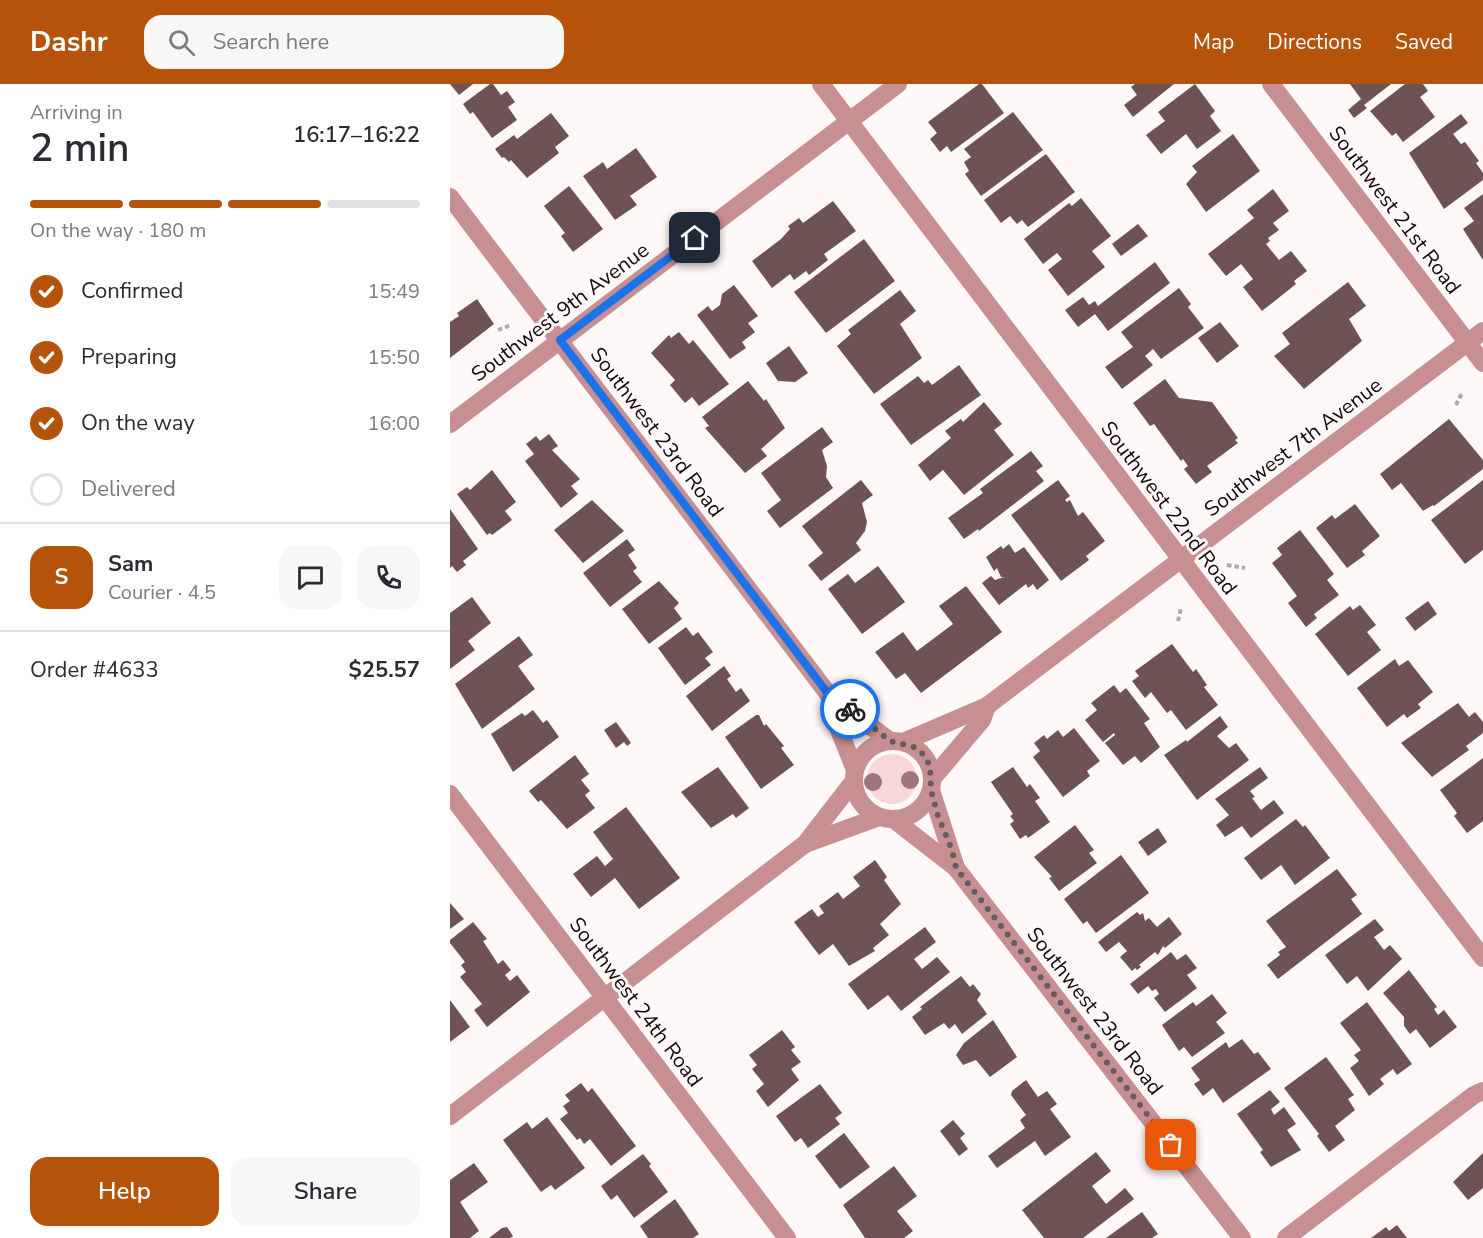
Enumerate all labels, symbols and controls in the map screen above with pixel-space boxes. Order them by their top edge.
search box [144,15,564,69]
text: Dashr [30,23,108,61]
icon: search [165,26,198,59]
text: Search here [213,27,329,57]
text: Map [1193,28,1234,56]
text: Directions [1267,28,1362,56]
text: Saved [1395,28,1453,56]
text: Arriving in [30,99,123,126]
text: 16:17–16:22 [293,120,420,150]
street label: Southwest 21st Road [1322,120,1468,300]
text: 2 min [30,122,129,175]
pin [669,212,720,263]
text: On the way · 180 m [30,217,206,244]
icon: home [678,221,711,254]
street label: Southwest 9th Avenue [465,236,655,388]
icon: check [30,275,63,308]
text: Confirmed [81,276,183,306]
text: 15:49 [367,278,420,305]
icon: check [30,341,63,374]
street label: Southwest 23rd Road [584,341,730,523]
text: Preparing [81,342,177,372]
text: 15:50 [367,344,420,371]
street label: Southwest 7th Avenue [1198,371,1388,523]
icon: check [30,407,63,440]
text: On the way [81,408,195,438]
text: 16:00 [367,410,420,437]
street label: Southwest 22nd Road [1094,415,1244,601]
text: Delivered [81,474,176,504]
button: chat [279,546,342,609]
button: phone [357,546,420,609]
text: Sam [108,549,153,579]
text: S [55,562,68,592]
text: Courier · 4.5 [108,579,216,606]
text: Order #4633 [30,655,159,685]
text: $25.57 [349,655,420,685]
courier [820,679,880,739]
icon: bike [834,693,867,726]
street label: Southwest 24th Road [563,911,709,1093]
street label: Southwest 23rd Road [1021,921,1169,1101]
pin [1145,1119,1196,1170]
icon: bag [1154,1128,1187,1161]
button: Help [30,1157,219,1226]
button: Share [231,1157,420,1226]

